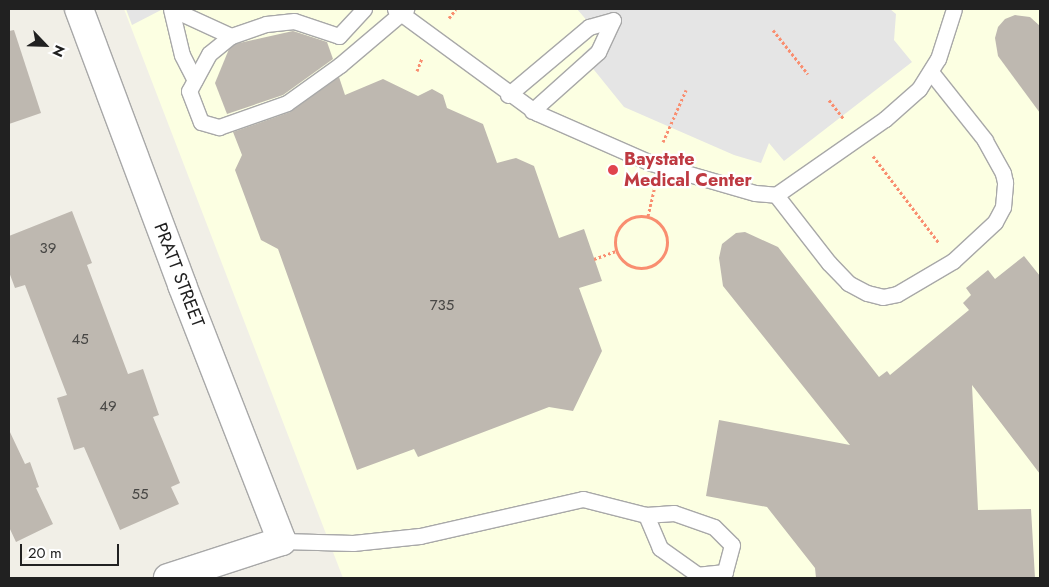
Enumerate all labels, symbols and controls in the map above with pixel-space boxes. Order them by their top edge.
north arrow [20,20,70,70]
text: N [47,42,70,60]
place label: Baystate Medical Center [624,149,752,192]
marker: Baystate Medical Center [606,163,620,177]
street label: PRATT STREET [149,220,209,330]
house number: 39 [40,240,56,258]
house number: 735 [430,297,454,315]
house number: 45 [71,331,89,349]
house number: 49 [99,398,117,416]
house number: 55 [132,486,148,504]
scale bar [22,534,121,566]
text: 20 m [28,542,62,564]

